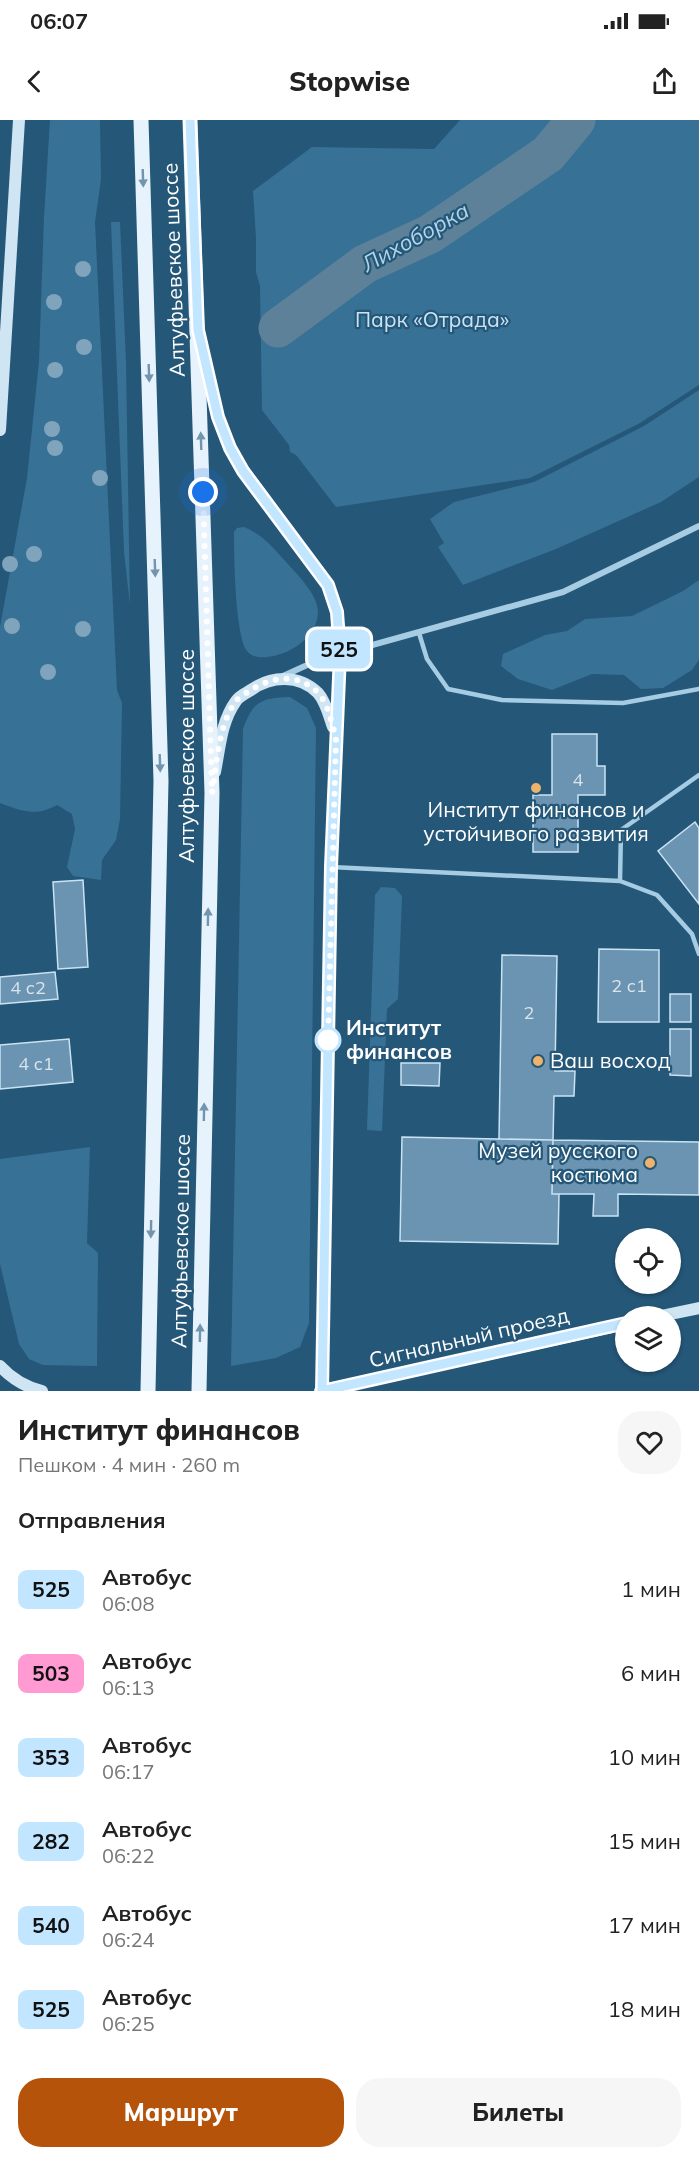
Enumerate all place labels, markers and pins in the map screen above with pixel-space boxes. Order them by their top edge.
marker: Институт финансов и устойчивого развития [529,781,543,795]
place label: Институт финансов и устойчивого развития [423,796,649,846]
place label: Институт финансов [346,1014,452,1064]
marker: Институт финансов [315,1027,341,1053]
place label: Ваш восход [550,1047,671,1073]
marker: Ваш восход [531,1054,545,1068]
place label: Музей русского костюма [478,1137,638,1187]
marker: Музей русского костюма [643,1156,657,1170]

